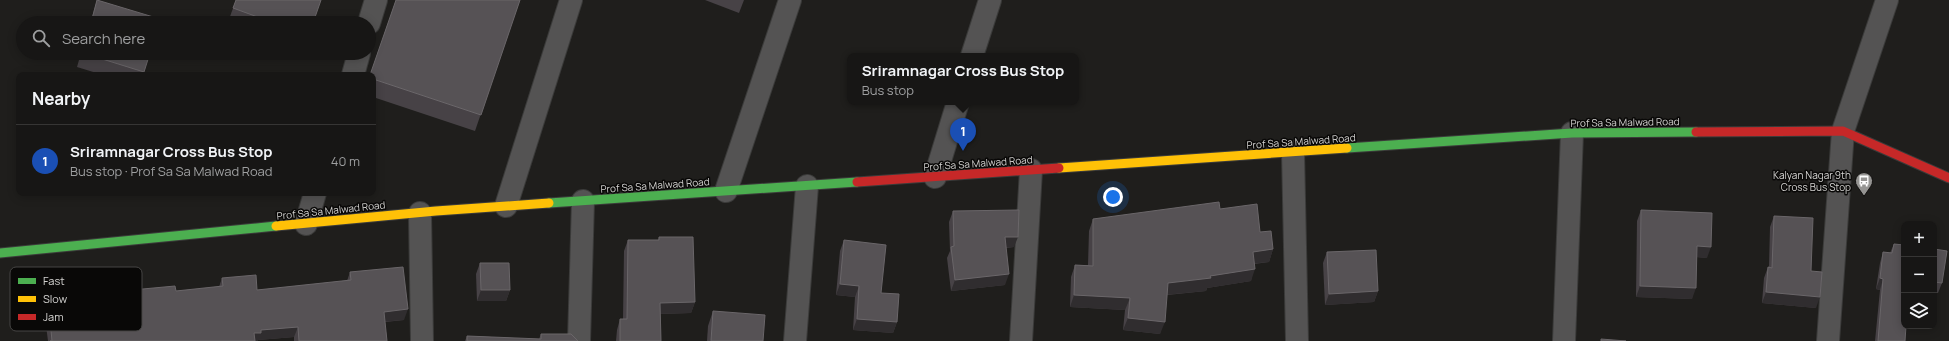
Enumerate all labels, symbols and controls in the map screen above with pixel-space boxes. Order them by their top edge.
search box [16,16,376,60]
icon: search [30,27,52,49]
text: Search here [62,28,145,49]
popup [847,53,1079,105]
text: Sriramnagar Cross Bus Stop [862,60,1064,81]
text: Bus stop [862,81,914,99]
text: Nearby [32,87,90,110]
street label: Prof Sa Sa Malwad Road [1570,114,1680,130]
pin: 1 [950,118,976,151]
street label: Prof Sa Sa Malwad Road [1246,130,1356,152]
text: Sriramnagar Cross Bus Stop [70,141,273,162]
text: 1 [42,152,48,170]
text: 40 m [331,152,360,170]
street label: Prof Sa Sa Malwad Road [923,152,1033,174]
text: Bus stop · Prof Sa Sa Malwad Road [70,162,273,180]
place label: Kalyan Nagar 9th Cross Bus Stop [1773,168,1851,194]
bus stop icon: Kalyan Nagar 9th Cross Bus Stop [1854,171,1874,196]
street label: Prof Sa Sa Malwad Road [600,174,710,196]
your location [1103,187,1123,207]
street label: Prof Sa Sa Malwad Road [276,197,386,223]
map controls [1901,221,1937,329]
button: + [1901,221,1937,257]
button: − [1901,257,1937,293]
legend [10,267,142,331]
text: Fast [43,273,65,288]
text: Slow [43,291,68,306]
button: layers [1901,293,1937,329]
text: Jam [43,309,64,324]

